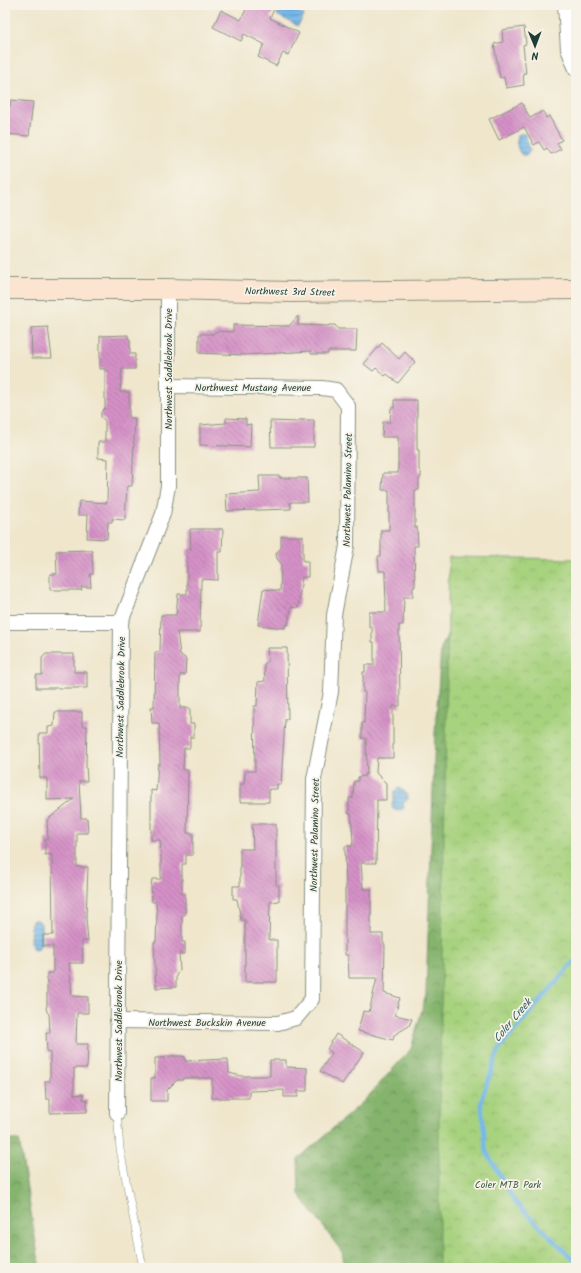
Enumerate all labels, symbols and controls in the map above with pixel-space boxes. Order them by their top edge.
north arrow [515,26,555,66]
text: N [531,46,539,64]
street label: Northwest 3rd Street [245,283,336,301]
street label: Northwest Saddlebrook Drive [161,308,177,430]
street label: Northwest Mustang Avenue [195,380,312,396]
street label: Northwest Palamino Street [339,433,357,547]
street label: Northwest Saddlebrook Drive [112,636,130,758]
street label: Northwest Palamino Street [306,778,324,892]
street label: Northwest Saddlebrook Drive [111,960,127,1082]
water label: Coler Creek [489,993,538,1047]
street label: Northwest Buckskin Avenue [148,1015,266,1031]
park label: Coler MTB Park [475,1177,542,1193]

